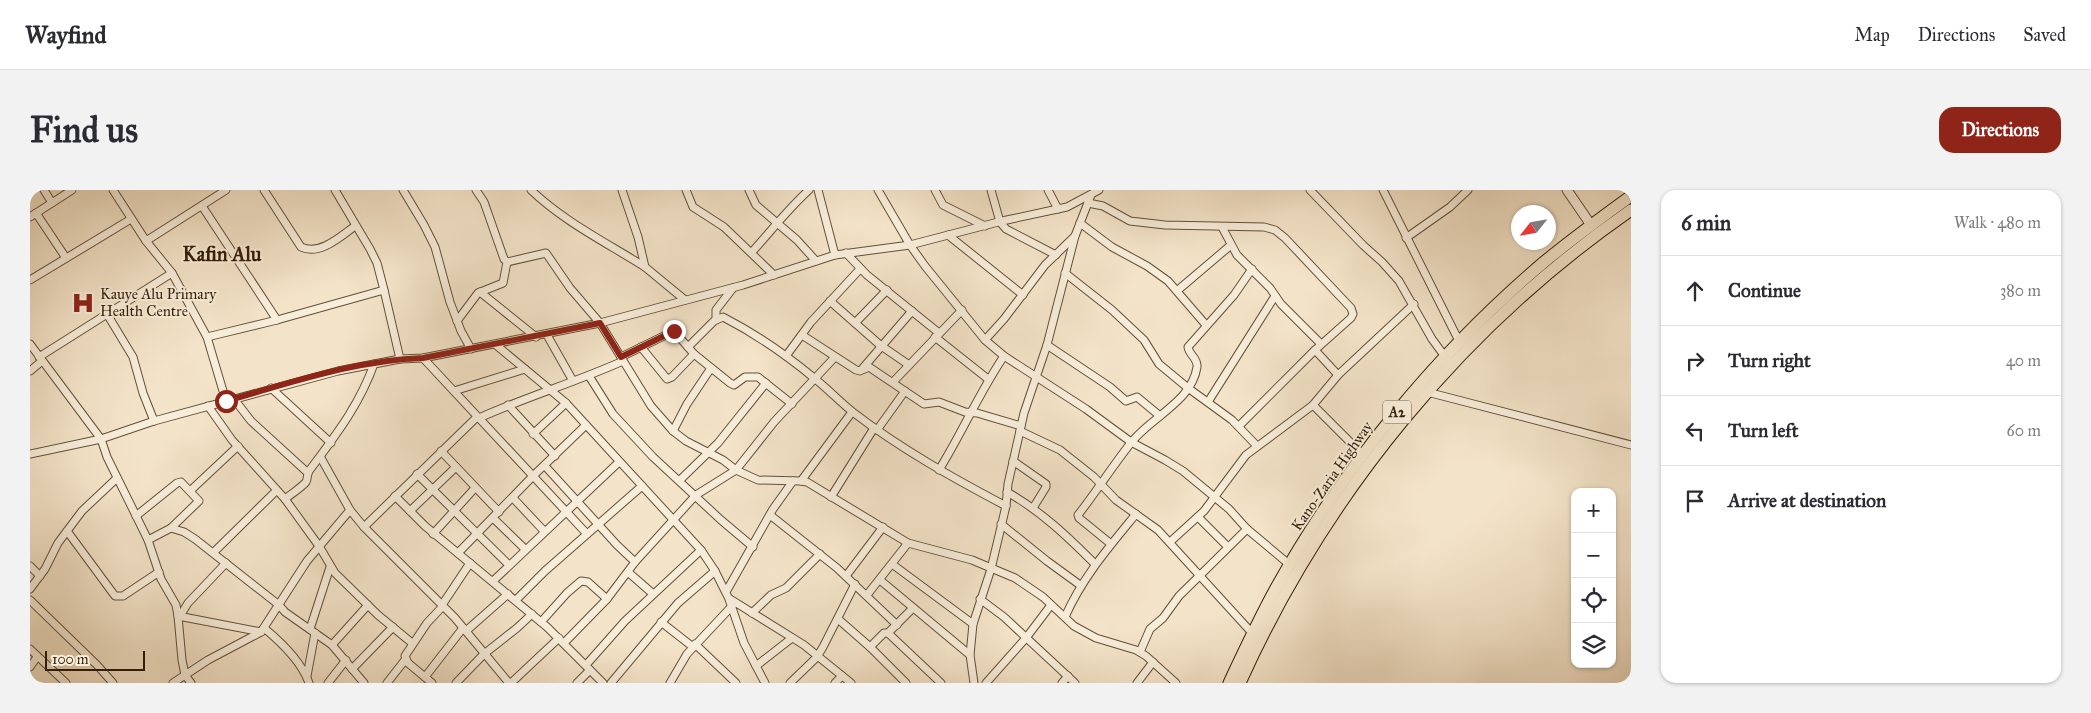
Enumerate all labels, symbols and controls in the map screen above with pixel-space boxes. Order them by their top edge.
text: Wayfind [25,20,107,50]
text: Map [1854,24,1890,46]
text: Directions [1918,24,1995,46]
text: Saved [2023,24,2066,46]
button: Directions [1939,107,2061,153]
text: Find us [30,109,138,152]
north arrow [1511,205,1556,250]
text: 6 min [1681,210,1731,236]
text: Walk · 480 m [1954,213,2041,232]
district label: Kafin Alu [183,242,262,266]
icon: ahead [1681,277,1709,305]
text: Continue [1728,279,1801,302]
text: 380 m [2000,281,2041,300]
place label: Kauye Alu Primary Health Centre [100,285,217,320]
hospital icon: Kauye Alu Primary Health Centre [70,290,96,316]
route end [663,320,686,343]
icon: right [1681,347,1709,375]
text: Turn right [1728,349,1811,372]
text: 40 m [2006,351,2041,370]
route start [215,390,238,413]
road number: A2 [1383,400,1411,423]
street label: Kano-Zaria Highway [1288,417,1377,534]
icon: left [1681,417,1709,445]
text: Turn left [1728,419,1798,442]
text: 60 m [2007,421,2041,440]
icon: arrive [1681,487,1709,515]
map controls [1571,488,1616,668]
button: + [1571,488,1616,533]
text: Arrive at destination [1728,489,1886,512]
button: − [1571,533,1616,578]
button: locate [1571,578,1616,623]
button: layers [1571,623,1616,668]
scale bar [45,648,145,671]
text: 100 m [52,651,89,668]

